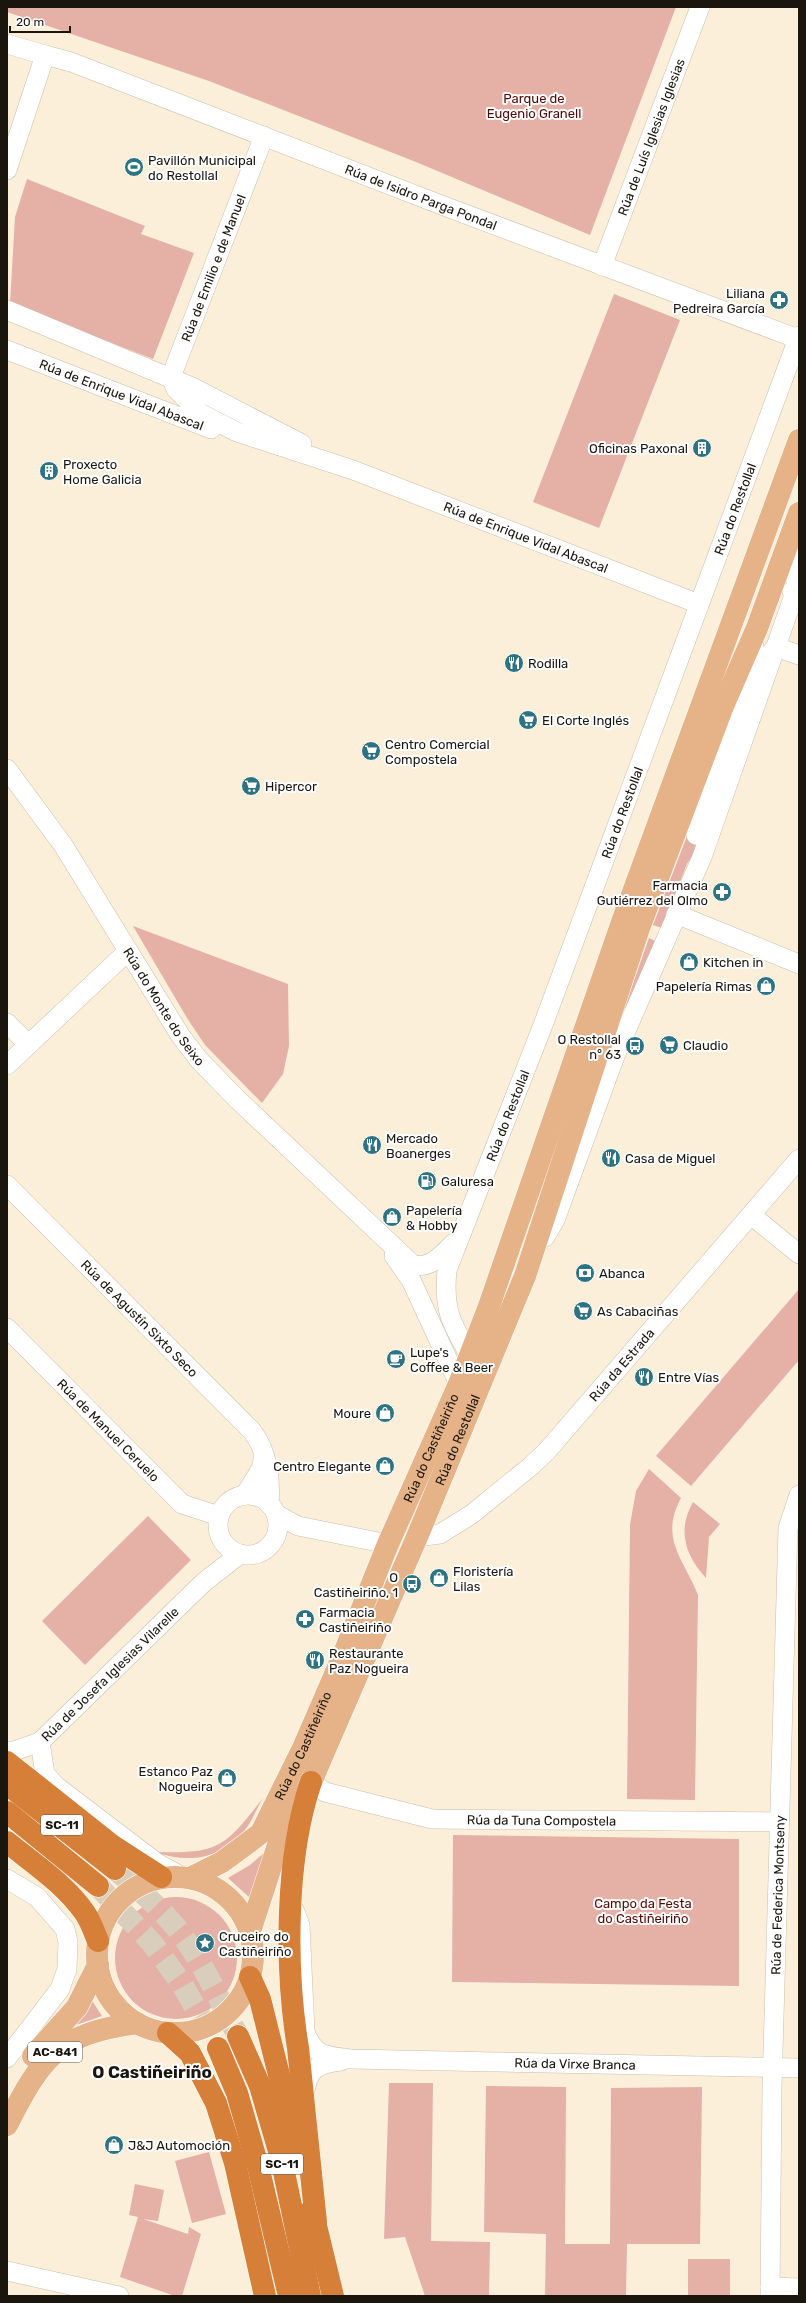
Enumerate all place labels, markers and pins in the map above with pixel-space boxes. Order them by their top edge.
place label: Pavillón Municipal do Restollal [148,153,256,183]
sports icon: Pavillón Municipal do Restollal [123,156,145,178]
place label: Liliana Pedreira García [673,286,765,316]
pharmacy icon: Liliana Pedreira García [768,289,790,311]
building icon: Oficinas Paxonal [691,437,713,459]
place label: Oficinas Paxonal [589,441,688,456]
place label: Proxecto Home Galicia [63,457,142,487]
building icon: Proxecto Home Galicia [38,460,60,482]
restaurant icon: Rodilla [503,652,525,674]
place label: Rodilla [528,656,568,671]
supermarket icon: El Corte Inglés [517,709,539,731]
place label: El Corte Inglés [542,713,629,729]
place label: Centro Comercial Compostela [385,737,490,767]
supermarket icon: Centro Comercial Compostela [360,740,382,762]
supermarket icon: Hipercor [240,775,262,797]
place label: Hipercor [265,779,317,794]
place label: Farmacia Gutiérrez del Olmo [597,878,708,908]
pharmacy icon: Farmacia Gutiérrez del Olmo [711,881,733,903]
shop icon: Kitchen in [678,951,700,973]
place label: Kitchen in [703,955,764,970]
shop icon: Papelería Rimas [755,975,777,997]
place label: Papelería Rimas [656,979,752,994]
place label: O Restollal n° 63 [557,1032,621,1062]
supermarket icon: Claudio [658,1034,680,1056]
bus stop icon: O Restollal n° 63 [624,1035,646,1057]
place label: Claudio [683,1038,728,1053]
place label: Mercado Boanerges [386,1131,451,1162]
restaurant icon: Mercado Boanerges [361,1134,383,1156]
restaurant icon: Casa de Miguel [600,1147,622,1169]
place label: Casa de Miguel [625,1151,716,1167]
fuel station icon: Galuresa [416,1170,438,1192]
place label: Galuresa [441,1174,494,1189]
place label: Papelería & Hobby [406,1203,462,1233]
shop icon: Papelería & Hobby [381,1206,403,1228]
bank icon: Abanca [574,1262,596,1284]
place label: Abanca [599,1266,645,1281]
supermarket icon: As Cabaciñas [572,1300,594,1322]
place label: As Cabaciñas [597,1304,679,1319]
place label: Lupe's Coffee & Beer [410,1345,493,1375]
cafe icon: Lupe's Coffee & Beer [385,1348,407,1370]
restaurant icon: Entre Vías [633,1366,655,1388]
place label: Entre Vías [658,1370,719,1385]
shop icon: Moure [374,1402,396,1424]
place label: Moure [333,1406,371,1421]
shop icon: Centro Elegante [374,1455,396,1477]
place label: Centro Elegante [273,1459,371,1475]
place label: Floristería Lilas [453,1564,514,1594]
shop icon: Floristería Lilas [428,1567,450,1589]
place label: O Castiñeiriño, 1 [314,1570,398,1600]
bus stop icon: O Castiñeiriño, 1 [401,1573,423,1595]
place label: Farmacia Castiñeiriño [319,1605,391,1635]
pharmacy icon: Farmacia Castiñeiriño [294,1608,316,1630]
place label: Restaurante Paz Nogueira [329,1646,409,1677]
restaurant icon: Restaurante Paz Nogueira [304,1649,326,1671]
place label: Estanco Paz Nogueira [139,1764,213,1795]
shop icon: Estanco Paz Nogueira [216,1767,238,1789]
place label: Cruceiro do Castiñeiriño [219,1929,291,1959]
place icon: Cruceiro do Castiñeiriño [194,1932,216,1954]
shop icon: J&J Automoción [103,2134,125,2156]
place label: J&J Automoción [128,2138,230,2153]

